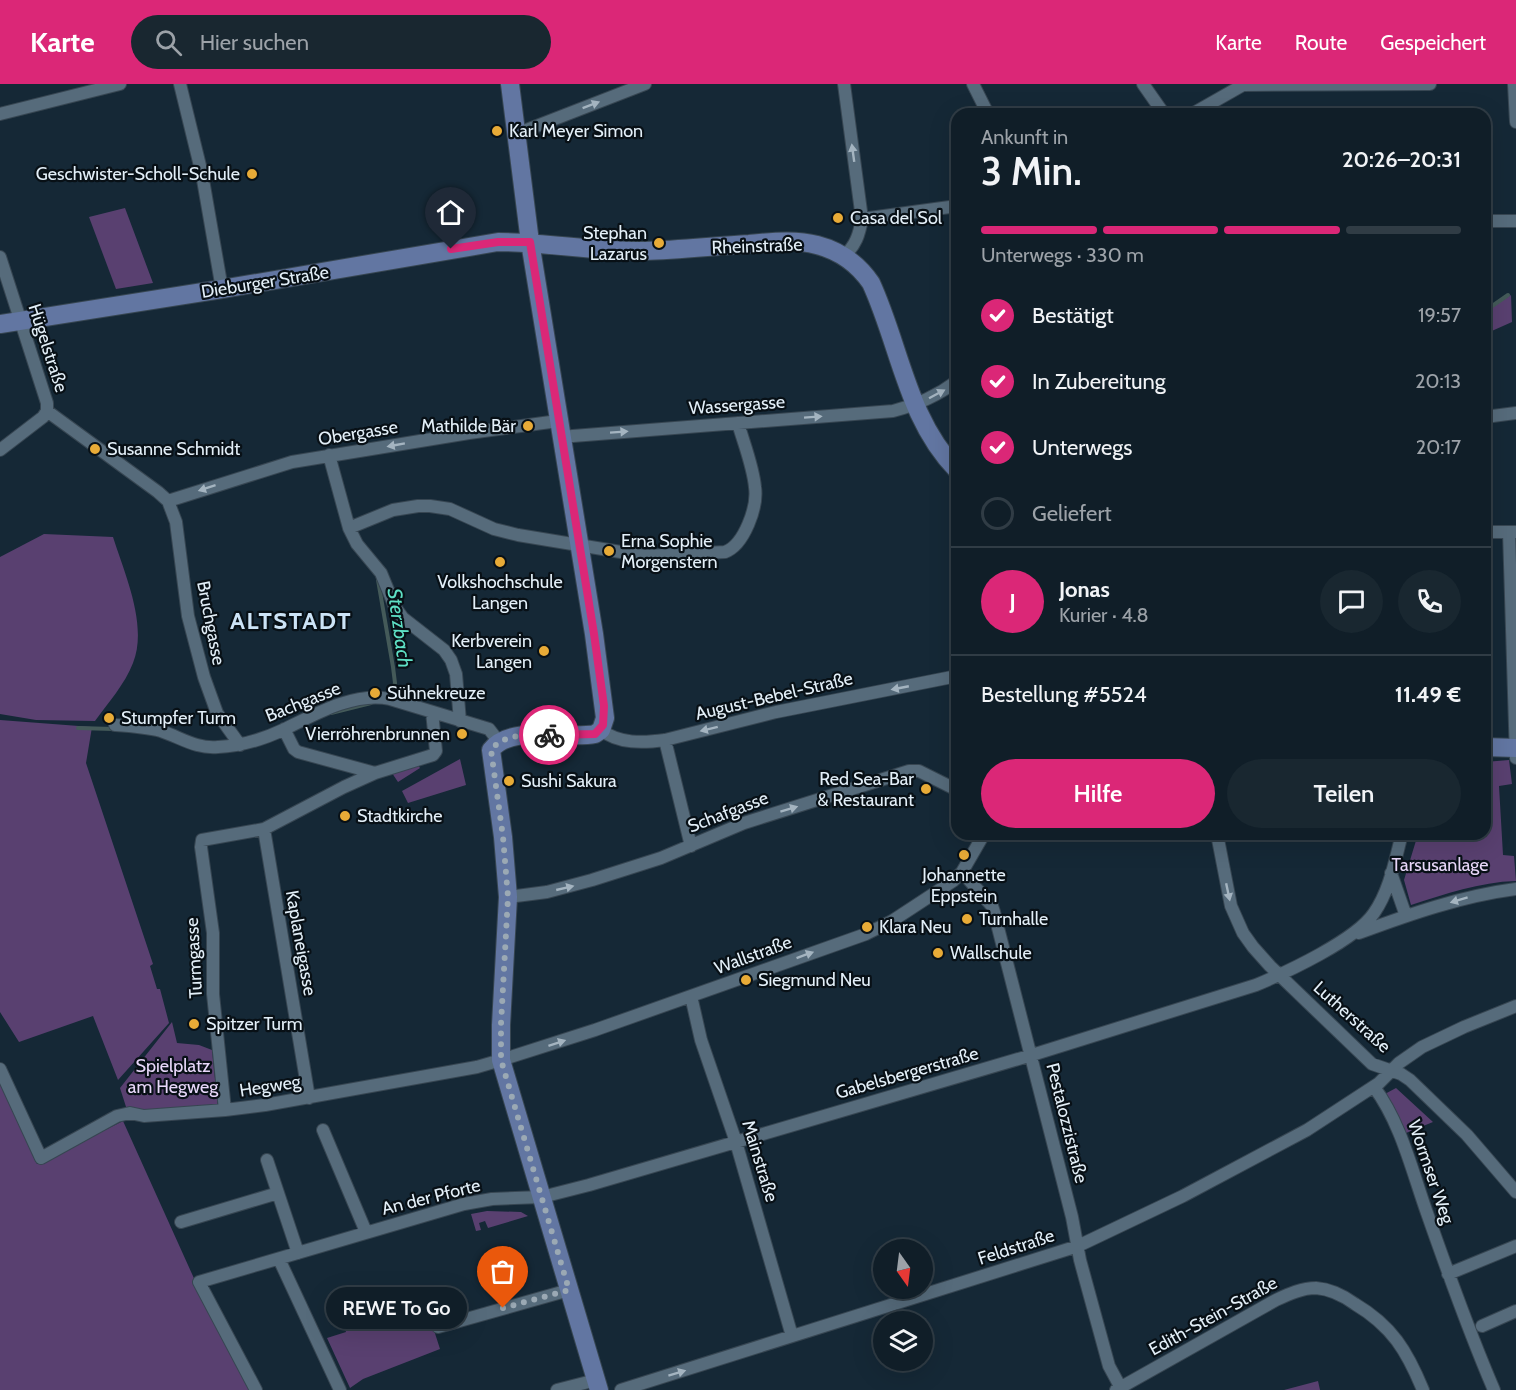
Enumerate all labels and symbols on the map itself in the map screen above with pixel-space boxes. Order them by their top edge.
one-way arrow [582,100,600,110]
place label: Karl Meyer Simon [509,120,643,142]
marker: Karl Meyer Simon [490,124,504,138]
one-way arrow [849,143,858,162]
place label: Geschwister-Scholl-Schule [36,163,240,185]
marker: Geschwister-Scholl-Schule [245,167,259,181]
pin [425,187,476,249]
place label: Casa del Sol [850,207,943,229]
marker: Casa del Sol [831,211,845,225]
place label: Stephan Lazarus [583,222,647,265]
street label: Rheinstraße [711,233,803,259]
marker: Stephan Lazarus [652,236,666,250]
street label: Dieburger Straße [200,261,330,303]
street label: Hügelstraße [23,301,73,395]
one-way arrow [928,389,945,399]
street label: Wassergasse [688,391,786,419]
one-way arrow [804,412,823,422]
place label: Mathilde Bär [421,415,516,437]
street label: Obergasse [317,416,399,450]
marker: Mathilde Bär [521,419,535,433]
one-way arrow [609,427,628,437]
place label: Susanne Schmidt [107,438,240,460]
one-way arrow [387,441,406,450]
marker: Susanne Schmidt [88,442,102,456]
one-way arrow [198,484,216,494]
place label: Erna Sophie Morgenstern [621,530,718,573]
marker: Erna Sophie Morgenstern [602,544,616,558]
marker: Volkshochschule Langen [493,555,507,569]
place label: Volkshochschule Langen [437,571,563,614]
street label: Bruchgasse [192,579,230,667]
water label: Sterzbach [383,587,417,669]
district label: ALTSTADT [230,606,352,635]
place label: Kerbverein Langen [451,630,532,673]
marker: Kerbverein Langen [537,644,551,658]
street label: August-Bebel-Straße [693,667,855,725]
street label: Bachgasse [262,677,344,727]
place label: Sühnekreuze [387,682,486,704]
one-way arrow [890,684,909,693]
marker: Sühnekreuze [368,686,382,700]
courier [519,705,579,765]
place label: Stumpfer Turm [121,707,236,729]
marker: Stumpfer Turm [102,711,116,725]
place label: Vierröhrenbrunnen [305,723,450,745]
one-way arrow [700,725,718,735]
marker: Vierröhrenbrunnen [455,727,469,741]
place label: Red Sea-Bar & Restaurant [817,768,914,811]
place label: Sushi Sakura [521,770,617,792]
marker: Sushi Sakura [502,774,516,788]
marker: Red Sea-Bar & Restaurant [919,782,933,796]
street label: Schafgasse [685,787,771,837]
one-way arrow [780,804,798,813]
place label: Stadtkirche [357,805,442,827]
marker: Stadtkirche [338,809,352,823]
marker: Johannette Eppstein [957,848,971,862]
park label: Tarsusanlage [1392,854,1488,876]
place label: Johannette Eppstein [921,864,1006,907]
one-way arrow [556,882,575,892]
one-way arrow [1224,882,1233,901]
street label: Kaplaneigasse [281,889,321,997]
one-way arrow [1450,896,1468,905]
place label: Turnhalle [979,908,1048,930]
marker: Turnhalle [960,912,974,926]
place label: Klara Neu [879,916,951,938]
street label: Turmgasse [181,917,207,999]
marker: Klara Neu [860,920,874,934]
street label: Wallstraße [711,931,795,979]
place label: Wallschule [950,942,1032,964]
marker: Wallschule [931,946,945,960]
one-way arrow [797,950,815,960]
place label: Siegmund Neu [758,969,871,991]
marker: Siegmund Neu [739,973,753,987]
street label: Lutherstraße [1309,977,1395,1057]
place label: Spitzer Turm [206,1013,302,1035]
marker: Spitzer Turm [187,1017,201,1031]
one-way arrow [548,1037,566,1047]
street label: Gabelsbergerstraße [833,1042,981,1104]
park label: Spielplatz am Hegweg [128,1055,219,1098]
street label: Pestalozzistraße [1041,1061,1093,1185]
street label: Hegweg [238,1070,303,1102]
street label: Mainstraße [737,1117,783,1205]
street label: Wormser Weg [1403,1117,1459,1228]
street label: An der Pforte [379,1174,483,1220]
street label: Feldstraße [975,1224,1057,1270]
north arrow [873,1239,933,1299]
pin [477,1246,528,1308]
street label: Edith-Stein-Straße [1145,1272,1281,1360]
callout: REWE To Go [326,1287,467,1329]
one-way arrow [668,1367,686,1377]

